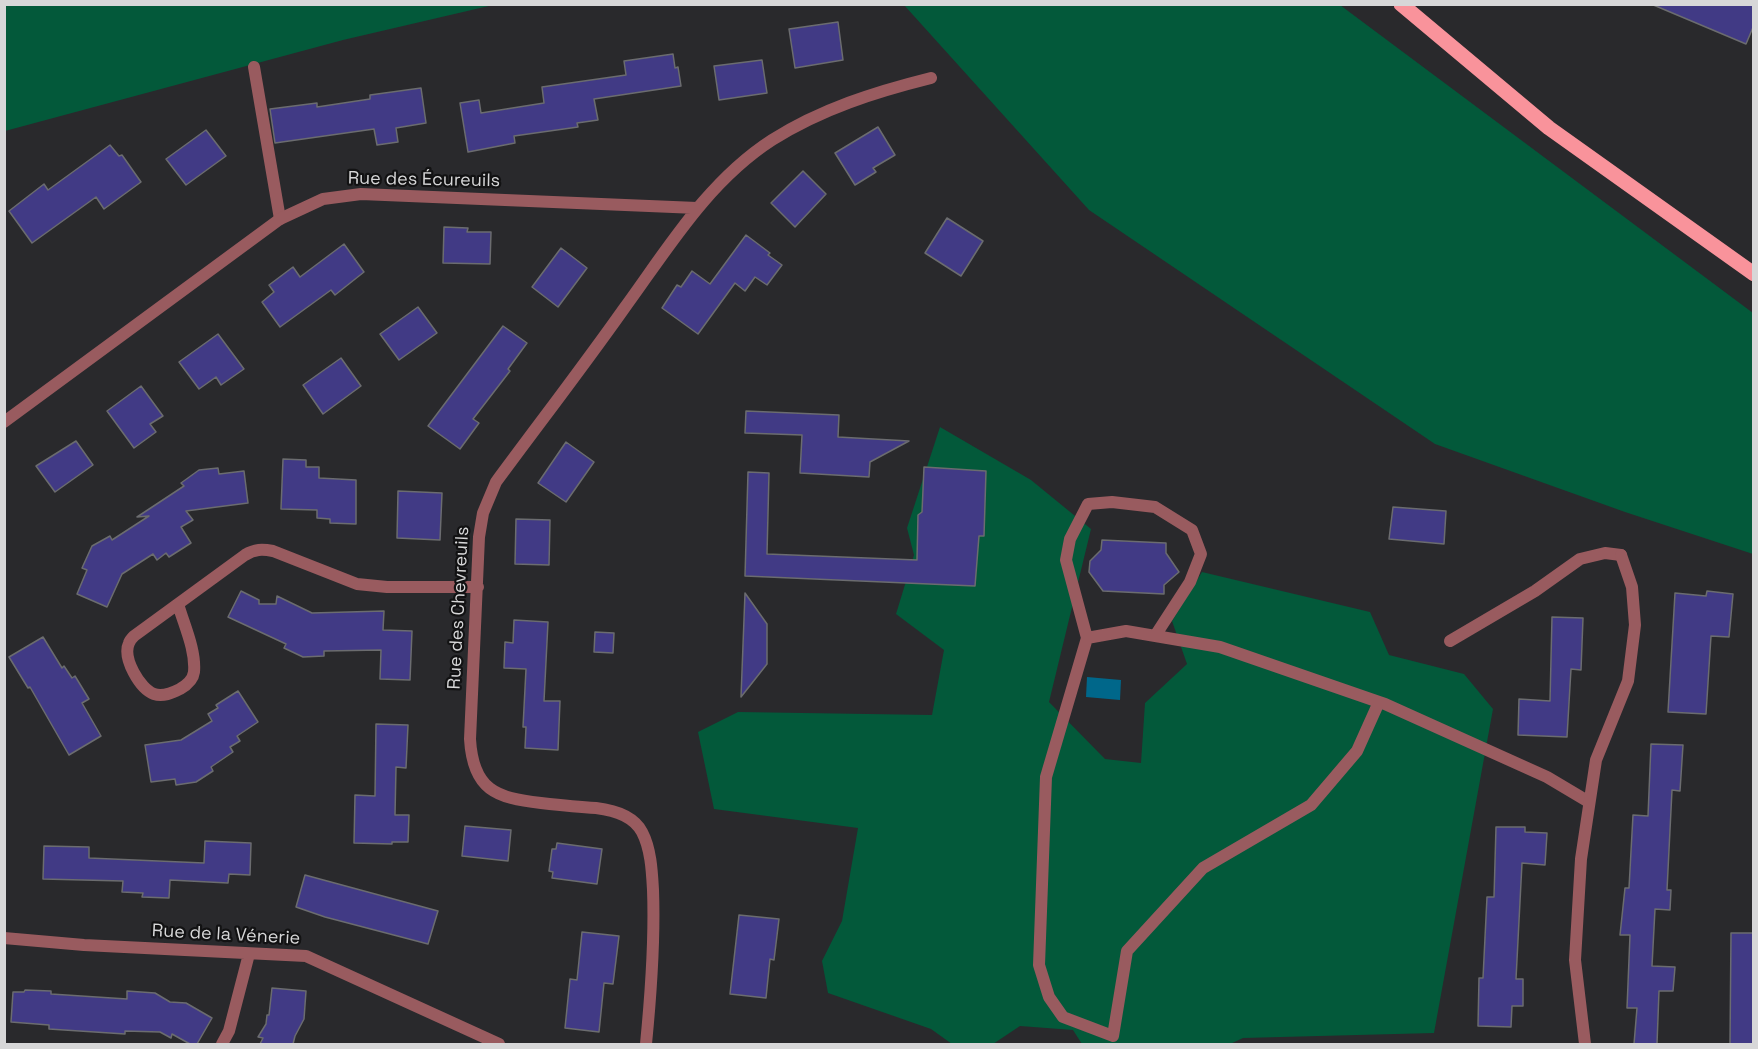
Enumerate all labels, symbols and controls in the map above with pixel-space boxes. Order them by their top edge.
street label: Rue des Écureuils [348,168,500,192]
street label: Rue des Chevreuils [444,526,474,690]
street label: Rue de la Vénerie [151,920,301,950]

